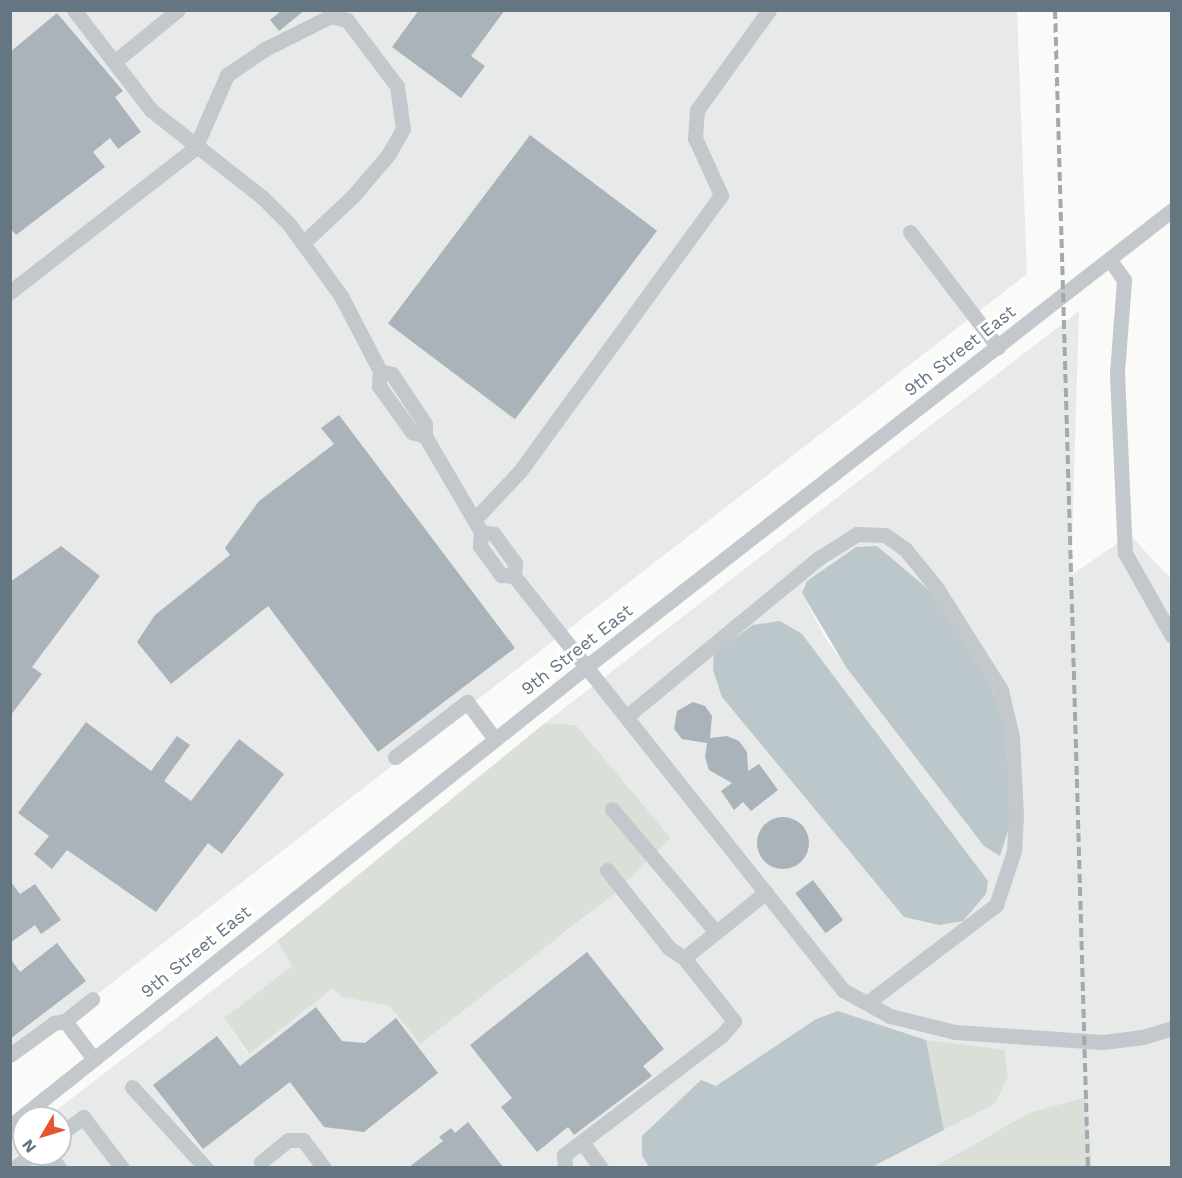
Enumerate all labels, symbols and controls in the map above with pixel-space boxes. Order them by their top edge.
street label: 9th Street East [900,301,1020,401]
street label: 9th Street East [517,600,637,700]
street label: 9th Street East [137,901,255,1003]
north arrow [12,1106,72,1166]
text: N [18,1136,40,1157]

